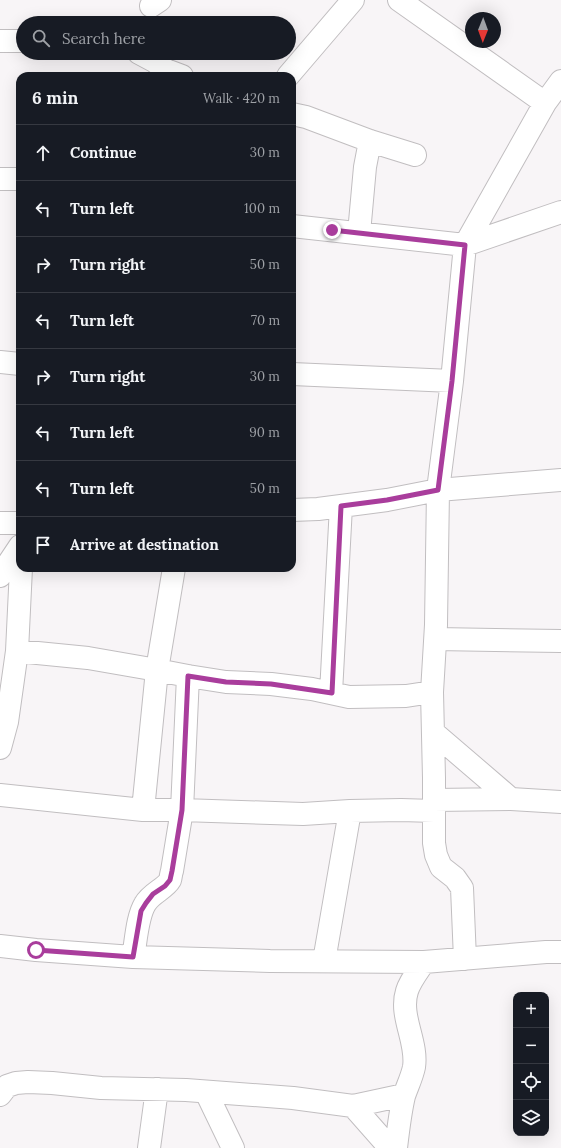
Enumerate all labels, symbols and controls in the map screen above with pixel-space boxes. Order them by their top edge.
north arrow [465,12,501,48]
search box [16,16,296,60]
icon: search [30,27,52,49]
text: Search here [62,29,145,48]
text: 6 min [32,87,78,109]
text: Walk · 420 m [203,90,280,107]
icon: ahead [32,142,54,164]
text: Continue [70,143,136,162]
text: 30 m [250,144,280,161]
icon: left [32,198,54,220]
text: Turn left [70,199,134,218]
text: 100 m [244,200,280,217]
route end [323,221,341,239]
icon: right [32,254,54,276]
text: Turn right [70,255,146,274]
text: 50 m [250,256,280,273]
icon: left [32,310,54,332]
text: Turn left [70,311,134,330]
text: 70 m [251,312,280,329]
icon: right [32,366,54,388]
text: Turn right [70,367,146,386]
text: 30 m [250,368,280,385]
icon: left [32,422,54,444]
text: Turn left [70,423,134,442]
text: 90 m [249,424,280,441]
icon: left [32,478,54,500]
text: Turn left [70,479,134,498]
text: 50 m [250,480,280,497]
icon: arrive [32,534,54,556]
text: Arrive at destination [70,535,219,554]
route start [27,941,45,959]
map controls [513,992,549,1136]
button: + [513,992,549,1028]
button: − [513,1028,549,1064]
button: locate [513,1064,549,1100]
button: layers [513,1100,549,1136]

